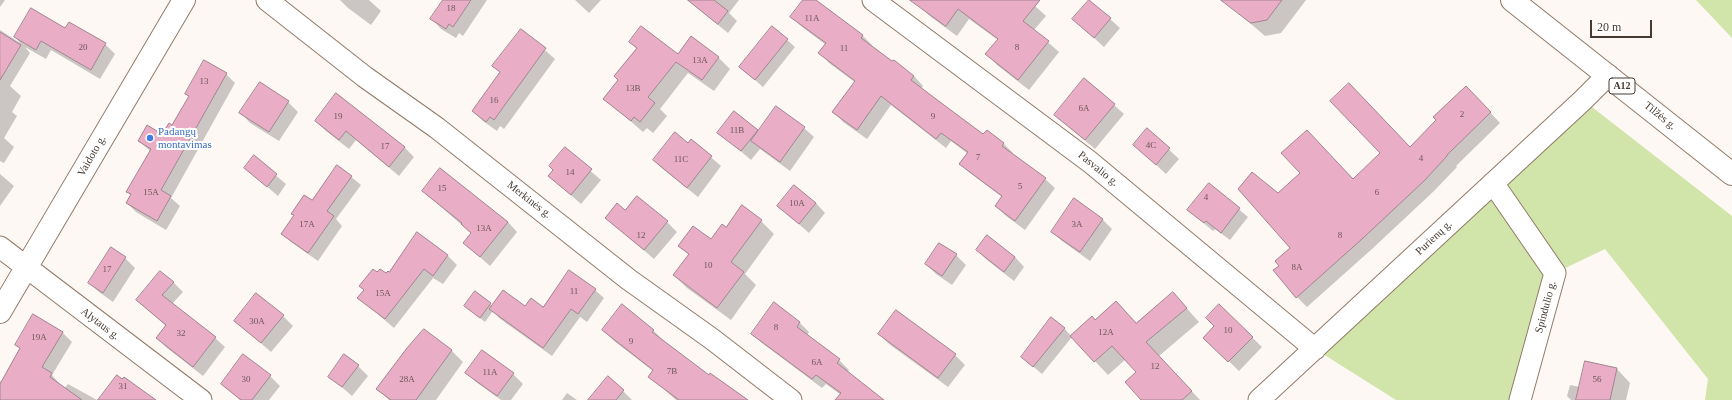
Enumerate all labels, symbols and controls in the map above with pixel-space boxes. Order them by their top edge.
house number: 18 [446,4,456,14]
scale bar [1592,12,1654,38]
house number: 11A [804,14,820,24]
text: 20 m [1597,20,1621,34]
house number: 20 [78,43,88,53]
house number: 8 [1015,43,1019,53]
house number: 11 [840,44,848,54]
house number: 13A [692,56,708,66]
house number: 13 [200,77,208,87]
road number: A12 [1609,78,1635,94]
house number: 13B [625,84,641,94]
house number: 16 [490,96,498,106]
street label: Tilžės g. [1641,99,1679,133]
house number: 6A [1079,104,1089,114]
house number: 2 [1460,110,1464,120]
house number: 19 [334,112,342,122]
house number: 9 [931,112,935,122]
place label: Padangų montavimas [158,125,212,151]
house number: 11B [730,126,744,136]
street label: Vaidoto g. [75,133,109,179]
marker: Padangų montavimas [145,133,155,143]
house number: 4C [1146,141,1156,151]
house number: 17 [380,142,390,152]
street label: Pasvalio g. [1075,149,1121,189]
house number: 7 [976,153,980,163]
house number: 4 [1419,154,1423,164]
house number: 11C [674,155,688,165]
house number: 14 [566,168,574,178]
street label: Merkinės g. [504,179,554,221]
house number: 5 [1018,182,1022,192]
house number: 15 [438,184,446,194]
house number: 15A [143,188,159,198]
house number: 6 [1375,188,1379,198]
house number: 4 [1204,193,1208,203]
house number: 10A [789,199,805,209]
street label: Purienų g. [1413,218,1455,258]
house number: 17A [299,220,315,230]
house number: 3A [1072,220,1082,230]
house number: 13A [476,224,492,234]
house number: 12 [636,231,646,241]
house number: 8 [1338,231,1342,241]
house number: 10 [704,261,712,271]
house number: 8A [1292,263,1302,273]
house number: 17 [102,265,112,275]
street label: Spindulio g. [1533,279,1559,335]
house number: 11 [570,287,578,297]
house number: 15A [375,289,391,299]
street label: Alytaus g. [78,305,122,343]
house number: 30A [249,317,265,327]
house number: 8 [774,323,778,333]
house number: 10 [1224,326,1232,336]
house number: 12A [1098,328,1114,338]
house number: 32 [176,329,186,339]
house number: 19A [31,333,47,343]
house number: 9 [629,337,633,347]
house number: 6A [812,358,822,368]
house number: 12 [1150,362,1160,372]
house number: 7B [667,367,677,377]
house number: 11A [482,368,498,378]
house number: 30 [242,375,250,385]
house number: 28A [399,375,415,385]
house number: 56 [1592,375,1602,385]
house number: 31 [118,382,128,392]

